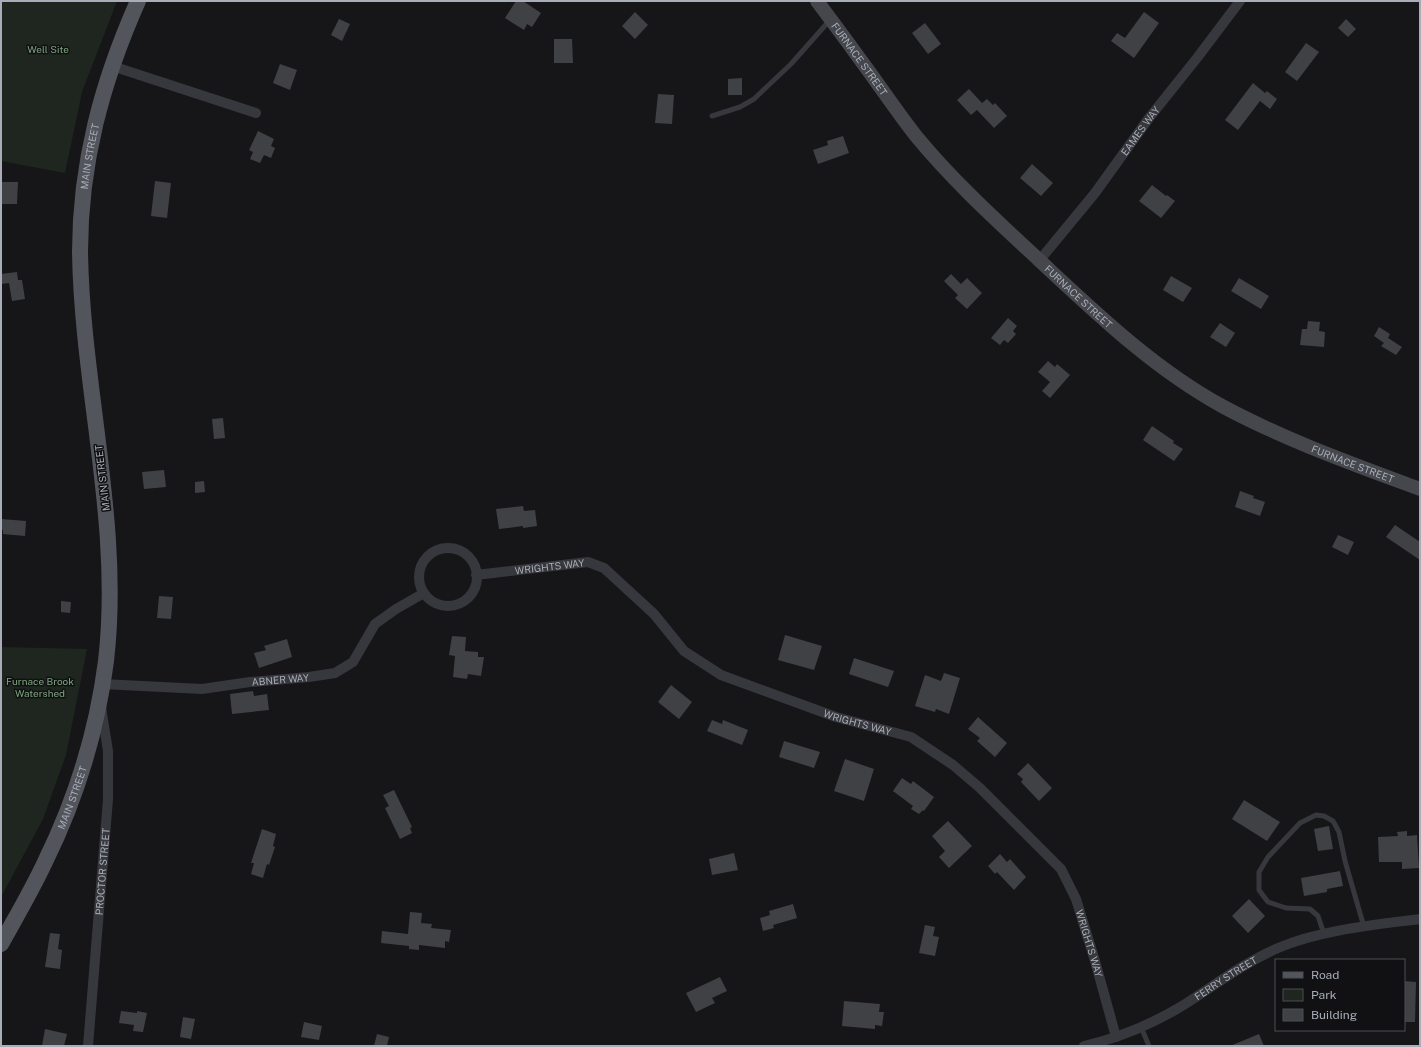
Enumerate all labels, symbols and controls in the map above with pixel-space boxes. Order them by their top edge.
street label: FURNACE STREET [829,20,890,98]
park label: Well Site [27,43,69,55]
street label: EAMES WAY [1118,104,1162,158]
street label: MAIN STREET [78,122,101,190]
street label: FURNACE STREET [1042,262,1115,330]
street label: FURNACE STREET [1310,442,1396,485]
street label: MAIN STREET [92,444,112,512]
street label: WRIGHTS WAY [514,556,585,576]
street label: ABNER WAY [251,671,309,688]
park label: Furnace Brook Watershed [6,675,74,699]
street label: WRIGHTS WAY [822,707,893,737]
street label: MAIN STREET [55,764,89,831]
street label: PROCTOR STREET [93,827,112,916]
street label: WRIGHTS WAY [1074,908,1105,978]
street label: FERRY STREET [1192,954,1259,1002]
legend [1275,959,1405,1031]
text: Road [1311,968,1339,982]
text: Park [1311,988,1337,1002]
text: Building [1311,1008,1357,1022]

